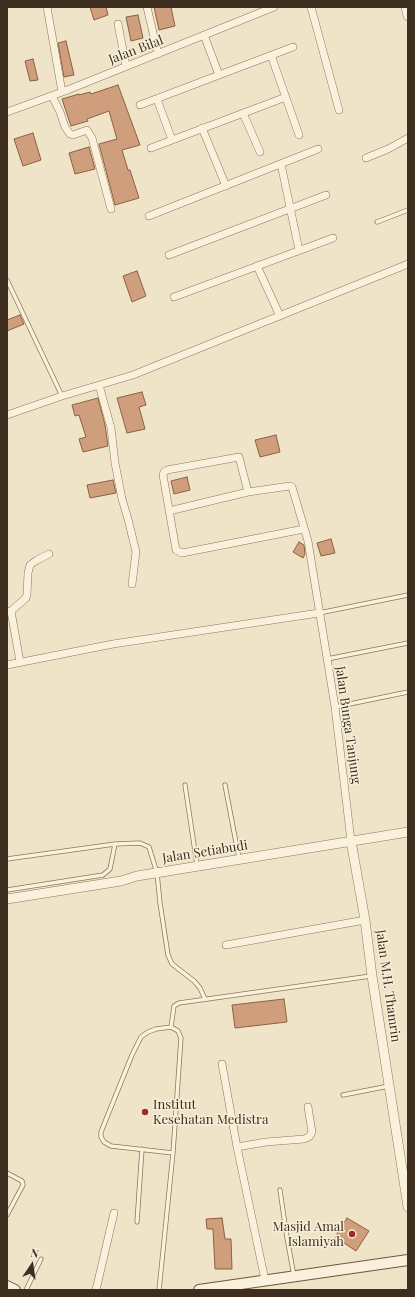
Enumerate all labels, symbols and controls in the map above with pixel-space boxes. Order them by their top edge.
street label: Jalan Bilal [106,32,166,68]
street label: Jalan Bunga Tanjung [332,665,364,785]
street label: Jalan Setiabudi [161,838,249,866]
street label: Jalan M.H. Thamrin [372,929,404,1043]
place label: Institut Kesehatan Medistra [153,1097,268,1128]
marker: Institut Kesehatan Medistra [140,1107,150,1117]
place label: Masjid Amal Islamiyah [272,1219,344,1250]
marker: Masjid Amal Islamiyah [347,1229,357,1239]
north arrow [12,1245,52,1285]
text: N [29,1245,40,1261]

